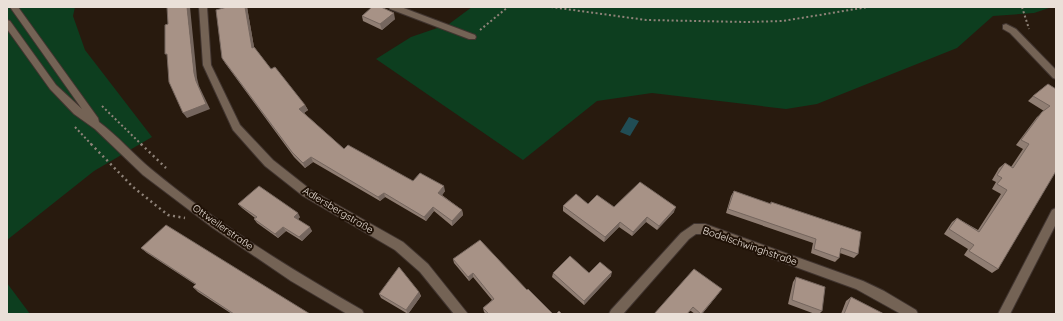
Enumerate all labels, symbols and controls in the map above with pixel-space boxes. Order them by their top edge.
street label: Adlersbergstraße [300,184,376,236]
street label: Ottweilerstraße [190,201,256,253]
street label: Bodelschwinghstraße [701,224,799,268]

